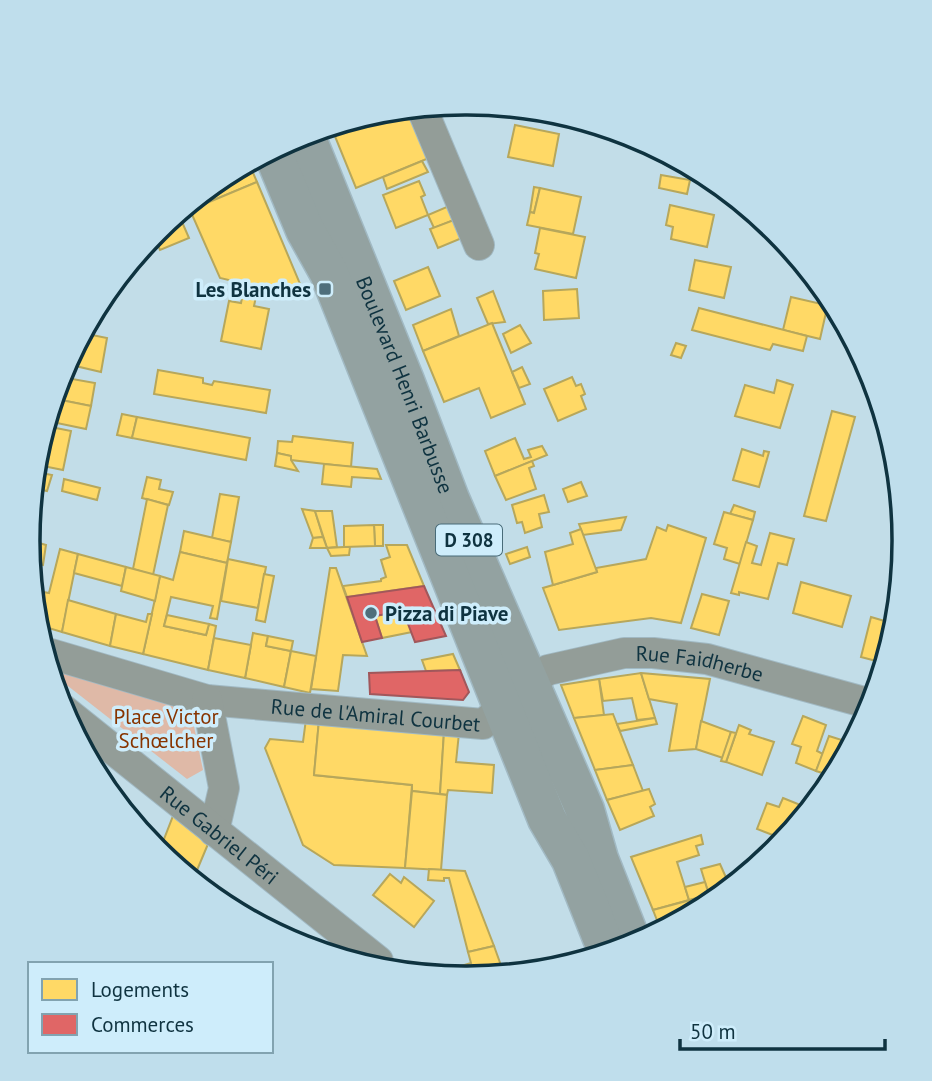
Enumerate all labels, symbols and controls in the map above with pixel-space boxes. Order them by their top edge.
street label: Boulevard Henri Barbusse [350,272,460,497]
place label: Les Blanches [196,276,311,303]
marker: Les Blanches [317,281,333,297]
road number: D 308 [436,524,502,555]
place label: Pizza di Piave [385,600,509,627]
marker: Pizza di Piave [363,605,379,621]
street label: Rue Faidherbe [636,639,766,687]
street label: Rue de l'Amiral Courbet [270,692,482,737]
park label: Place Victor Schœlcher [113,703,219,754]
street label: Rue Gabriel Péri [155,779,284,890]
legend [28,962,273,1053]
text: Logements [91,976,189,1003]
scale bar [680,1007,885,1052]
text: Commerces [91,1011,194,1038]
text: 50 m [690,1018,736,1045]

